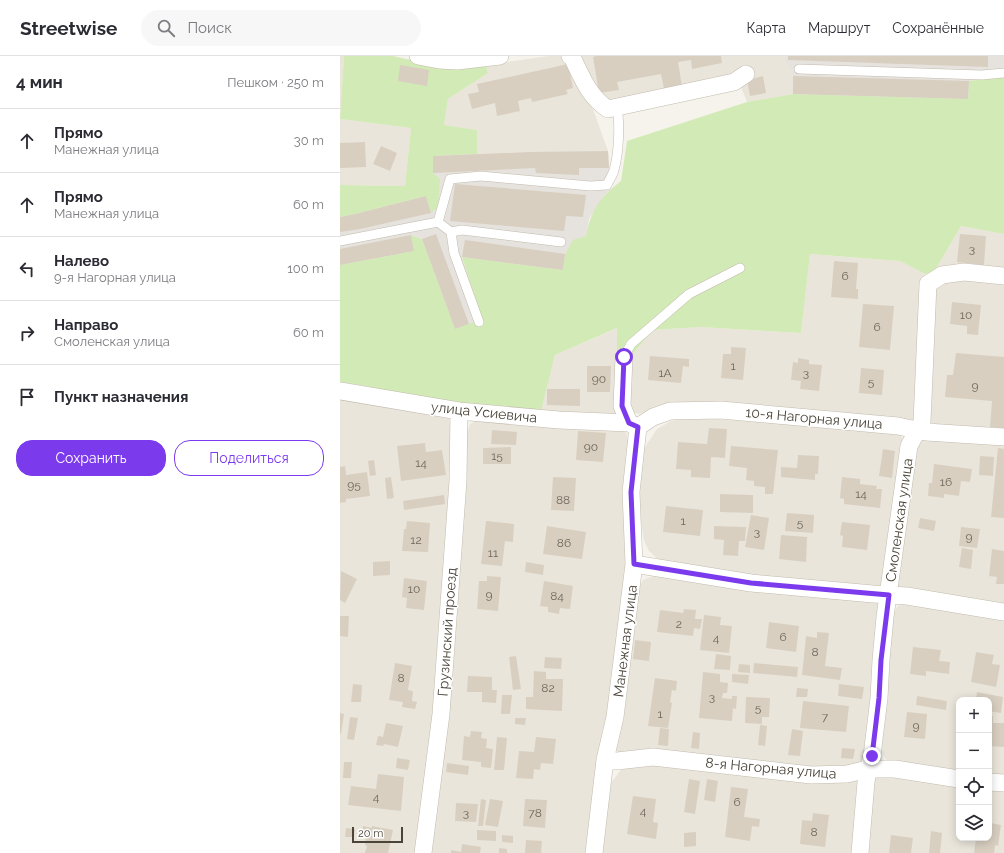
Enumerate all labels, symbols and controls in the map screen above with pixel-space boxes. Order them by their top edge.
search box [141,10,421,46]
text: Streetwise [20,17,117,39]
icon: search [155,17,177,39]
text: Поиск [187,19,232,37]
text: Карта [747,20,786,36]
text: Маршрут [808,20,870,36]
text: Сохранённые [892,20,984,36]
text: 4 мин [16,72,63,92]
text: Пешком · 250 m [227,75,324,90]
text: Прямо [54,124,103,142]
icon: ahead [16,130,38,152]
text: 30 m [294,133,324,148]
text: Манежная улица [54,142,159,157]
text: Прямо [54,188,103,206]
icon: ahead [16,194,38,216]
text: 60 m [293,197,324,212]
text: Манежная улица [54,206,159,221]
house number: 3 [969,242,975,256]
text: Налево [54,252,109,270]
icon: left [16,258,38,280]
text: 100 m [287,261,324,276]
house number: 6 [841,269,849,283]
text: 9-я Нагорная улица [54,270,176,285]
house number: 10 [960,308,972,322]
text: Направо [54,316,118,334]
house number: 6 [873,320,881,334]
icon: right [16,322,38,344]
text: 60 m [293,325,324,340]
text: Смоленская улица [54,334,170,349]
route start [615,348,633,366]
house number: 1 [730,359,736,373]
house number: 1А [658,366,672,380]
house number: 3 [803,366,809,380]
house number: 90 [592,372,606,386]
house number: 5 [868,375,875,389]
house number: 9 [971,379,979,393]
icon: arrive [16,386,38,408]
text: Пункт назначения [54,388,188,406]
street label: улица Усиевича [430,398,538,426]
street label: 10-я Нагорная улица [745,404,883,432]
button: Сохранить [16,440,166,476]
button: Поделиться [174,440,324,476]
house number: 90 [584,440,598,454]
house number: 15 [491,449,503,463]
house number: 14 [415,456,427,470]
street label: Смоленская улица [882,457,916,583]
house number: 16 [940,475,952,489]
house number: 95 [347,478,361,492]
house number: 14 [855,487,867,501]
house number: 88 [556,493,570,507]
house number: 1 [680,514,686,528]
house number: 5 [797,516,804,530]
house number: 3 [754,525,760,539]
house number: 9 [965,530,973,544]
house number: 12 [410,533,422,547]
house number: 86 [557,536,571,550]
house number: 11 [488,546,498,560]
street label: Грузинский проезд [435,567,459,697]
house number: 10 [408,582,420,596]
street label: Манежная улица [610,584,640,698]
house number: 9 [485,588,493,602]
house number: 84 [550,589,564,603]
house number: 2 [676,617,682,631]
house number: 6 [779,630,787,644]
house number: 4 [713,631,720,645]
house number: 8 [811,645,819,659]
house number: 8 [397,671,405,685]
house number: 82 [541,681,555,695]
house number: 3 [709,690,715,704]
map controls [956,697,992,841]
button: + [956,697,992,733]
house number: 5 [755,701,762,715]
house number: 1 [657,707,663,721]
house number: 7 [822,710,829,724]
house number: 9 [912,719,920,733]
button: − [956,733,992,769]
route end [863,747,881,765]
street label: 8-я Нагорная улица [705,754,837,782]
button: locate [956,769,992,805]
house number: 4 [373,790,380,804]
house number: 6 [733,795,741,809]
house number: 4 [640,804,647,818]
button: layers [956,805,992,841]
house number: 3 [463,806,469,820]
house number: 78 [528,806,542,820]
scale bar [352,825,403,844]
house number: 8 [810,825,818,839]
text: 20 m [358,827,383,840]

